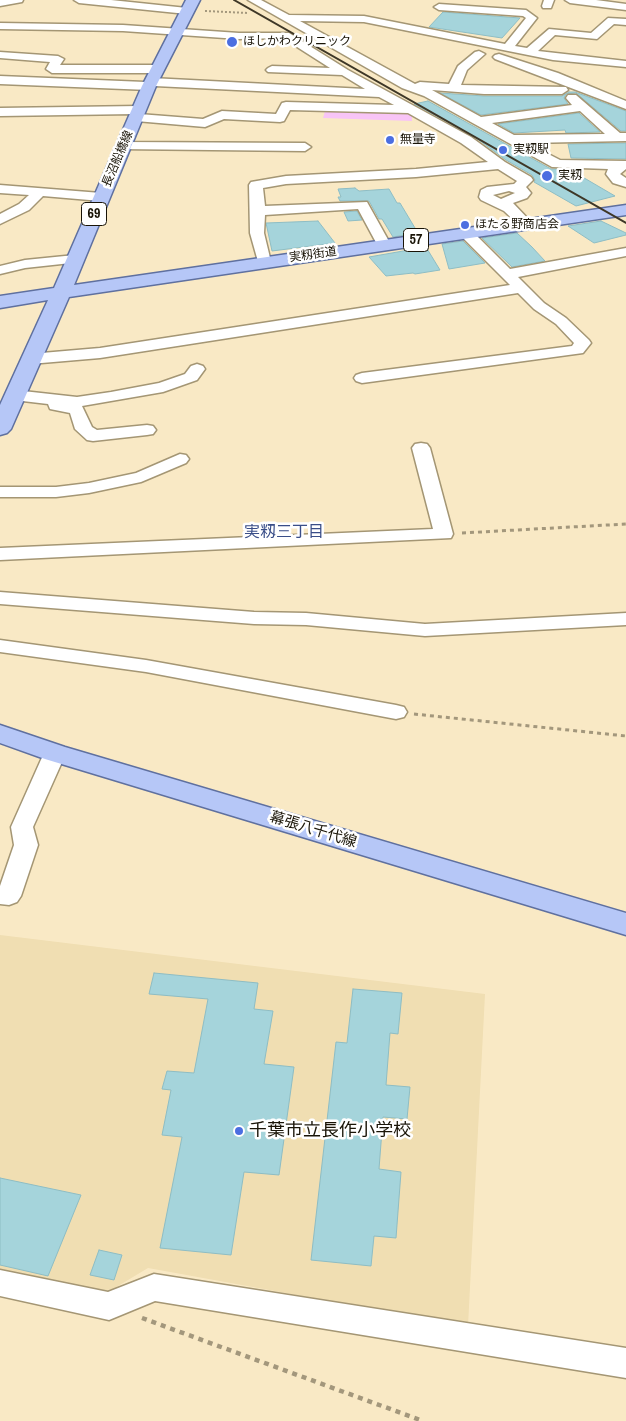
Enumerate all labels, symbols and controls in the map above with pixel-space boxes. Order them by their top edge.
marker: ほしかわクリニック [225,35,239,49]
place label: ほしかわクリニック [243,35,351,49]
street label: 長沼船橋線 [100,129,136,189]
place label: 無量寺 [400,133,436,147]
marker: 無量寺 [384,134,396,146]
place label: 実籾駅 [513,143,549,157]
marker: 実籾駅 [497,144,509,156]
marker: 実籾 [540,169,554,183]
place label: 実籾 [558,169,582,183]
road number: 69 [82,202,106,225]
place label: ほたる野商店会 [475,218,559,232]
marker: ほたる野商店会 [459,219,471,231]
road number: 57 [404,228,428,252]
street label: 実籾街道 [288,245,338,265]
district label: 実籾三丁目 [244,523,324,543]
street label: 幕張八千代線 [267,808,359,852]
place label: 千葉市立長作小学校 [249,1120,411,1142]
marker: 千葉市立長作小学校 [233,1125,245,1137]

